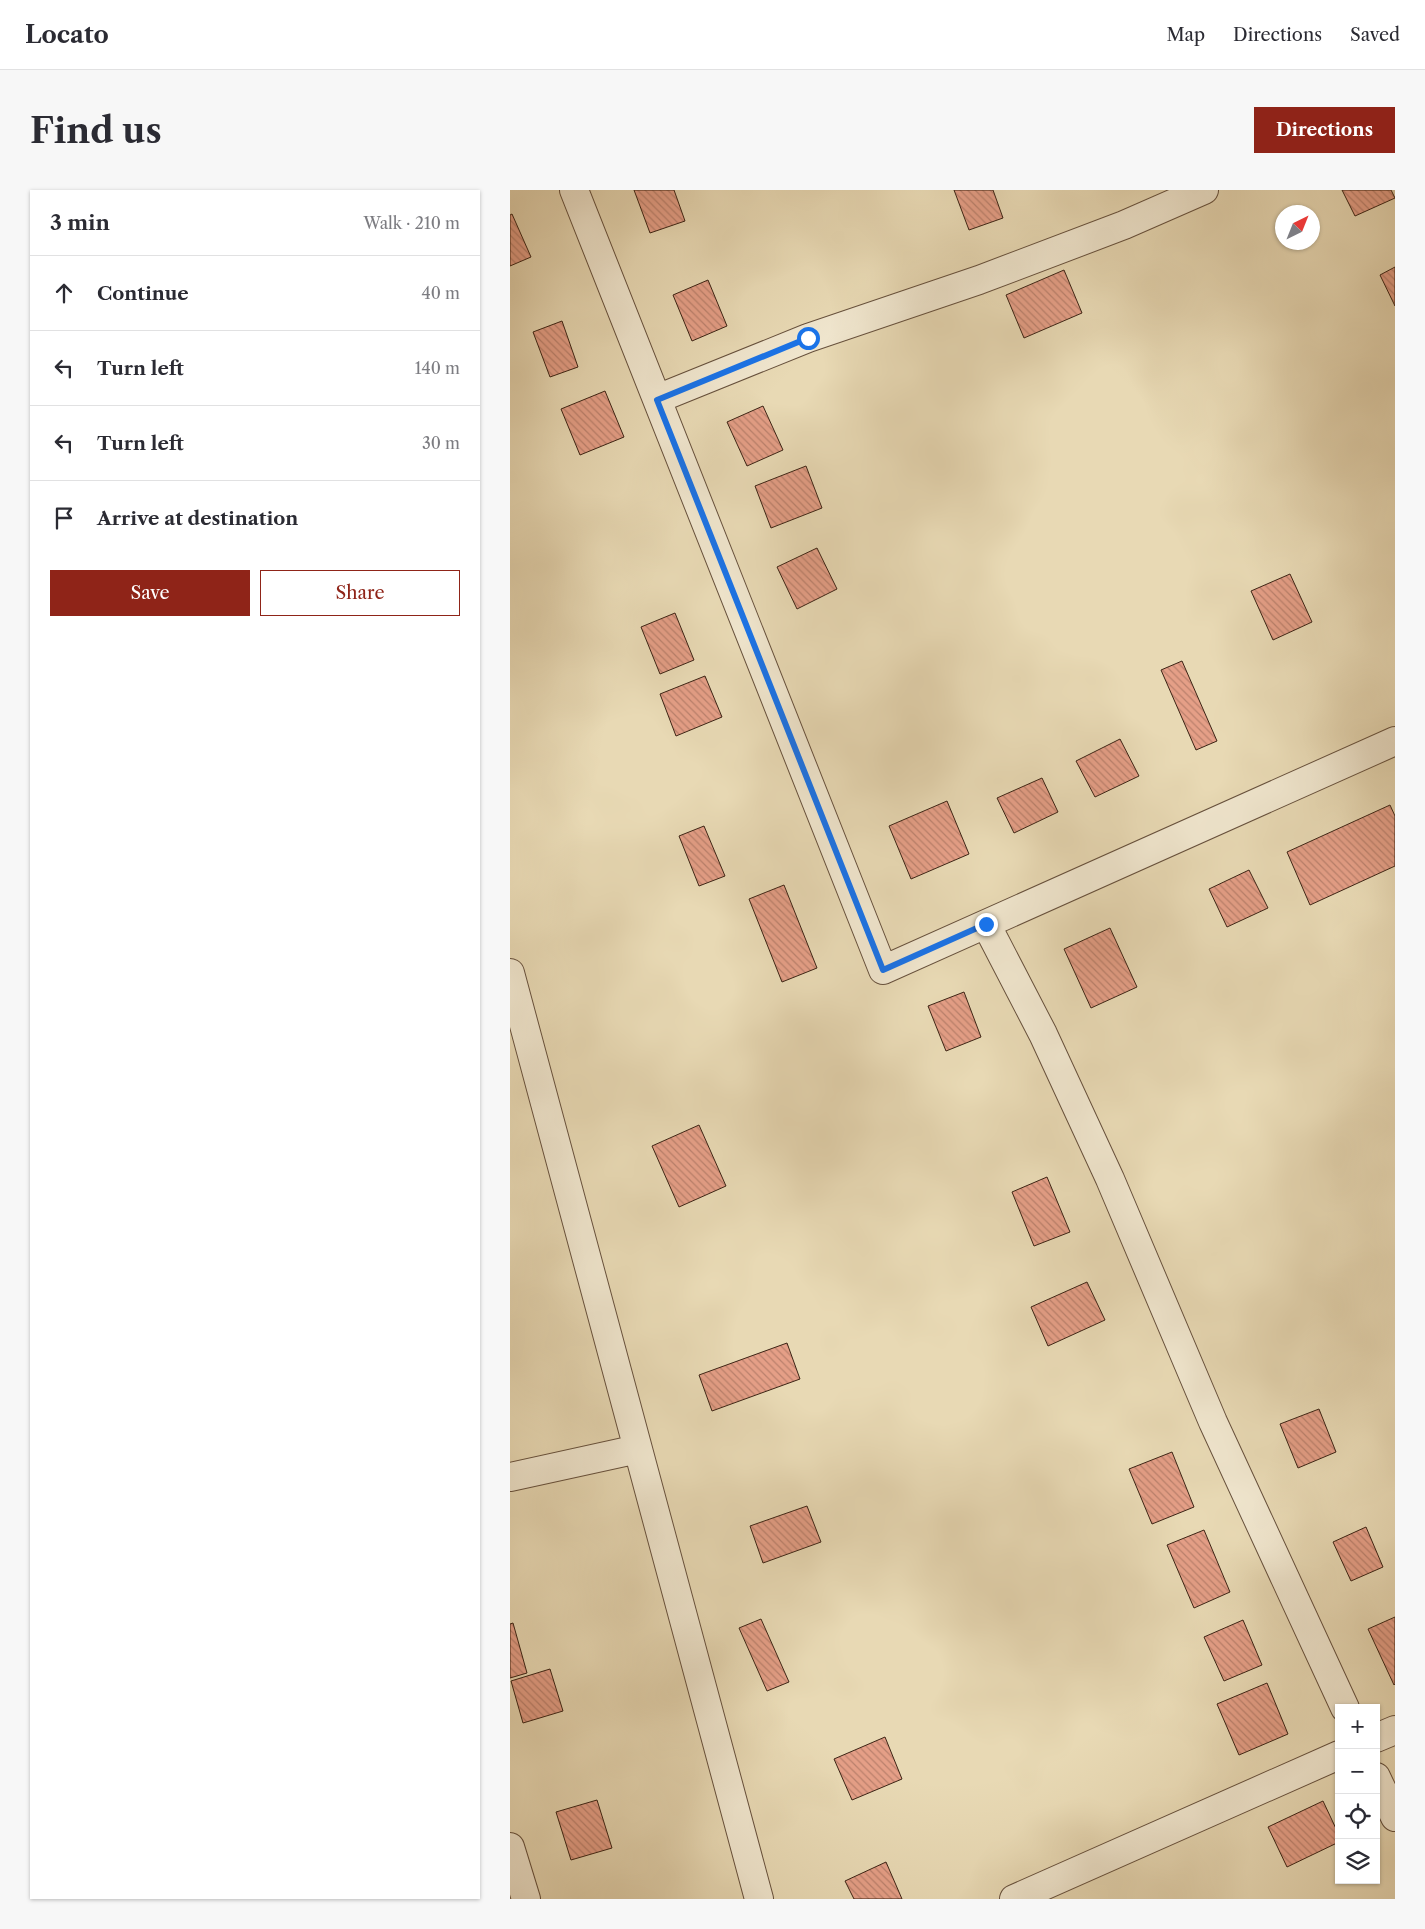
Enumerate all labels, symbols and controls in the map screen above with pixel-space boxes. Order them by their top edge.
text: Locato [25,20,109,49]
text: Map [1166,24,1205,46]
text: Directions [1233,24,1322,46]
text: Saved [1350,24,1400,46]
button: Directions [1254,107,1395,153]
text: Find us [30,109,162,152]
north arrow [1275,205,1320,250]
text: 3 min [50,210,110,235]
text: Walk · 210 m [364,213,460,233]
icon: ahead [50,279,78,307]
text: Continue [97,282,189,305]
text: 40 m [421,283,460,303]
route start [797,327,820,350]
icon: left [50,354,78,382]
text: Turn left [97,357,184,380]
text: 140 m [415,358,460,378]
icon: left [50,429,78,457]
text: Turn left [97,432,184,455]
text: 30 m [422,433,460,453]
icon: arrive [50,504,78,532]
text: Arrive at destination [97,507,298,530]
button: Save [50,570,250,616]
button: Share [260,570,460,616]
route end [975,913,998,936]
map controls [1335,1704,1380,1884]
button: + [1335,1704,1380,1749]
button: − [1335,1749,1380,1794]
button: locate [1335,1794,1380,1839]
button: layers [1335,1839,1380,1884]

